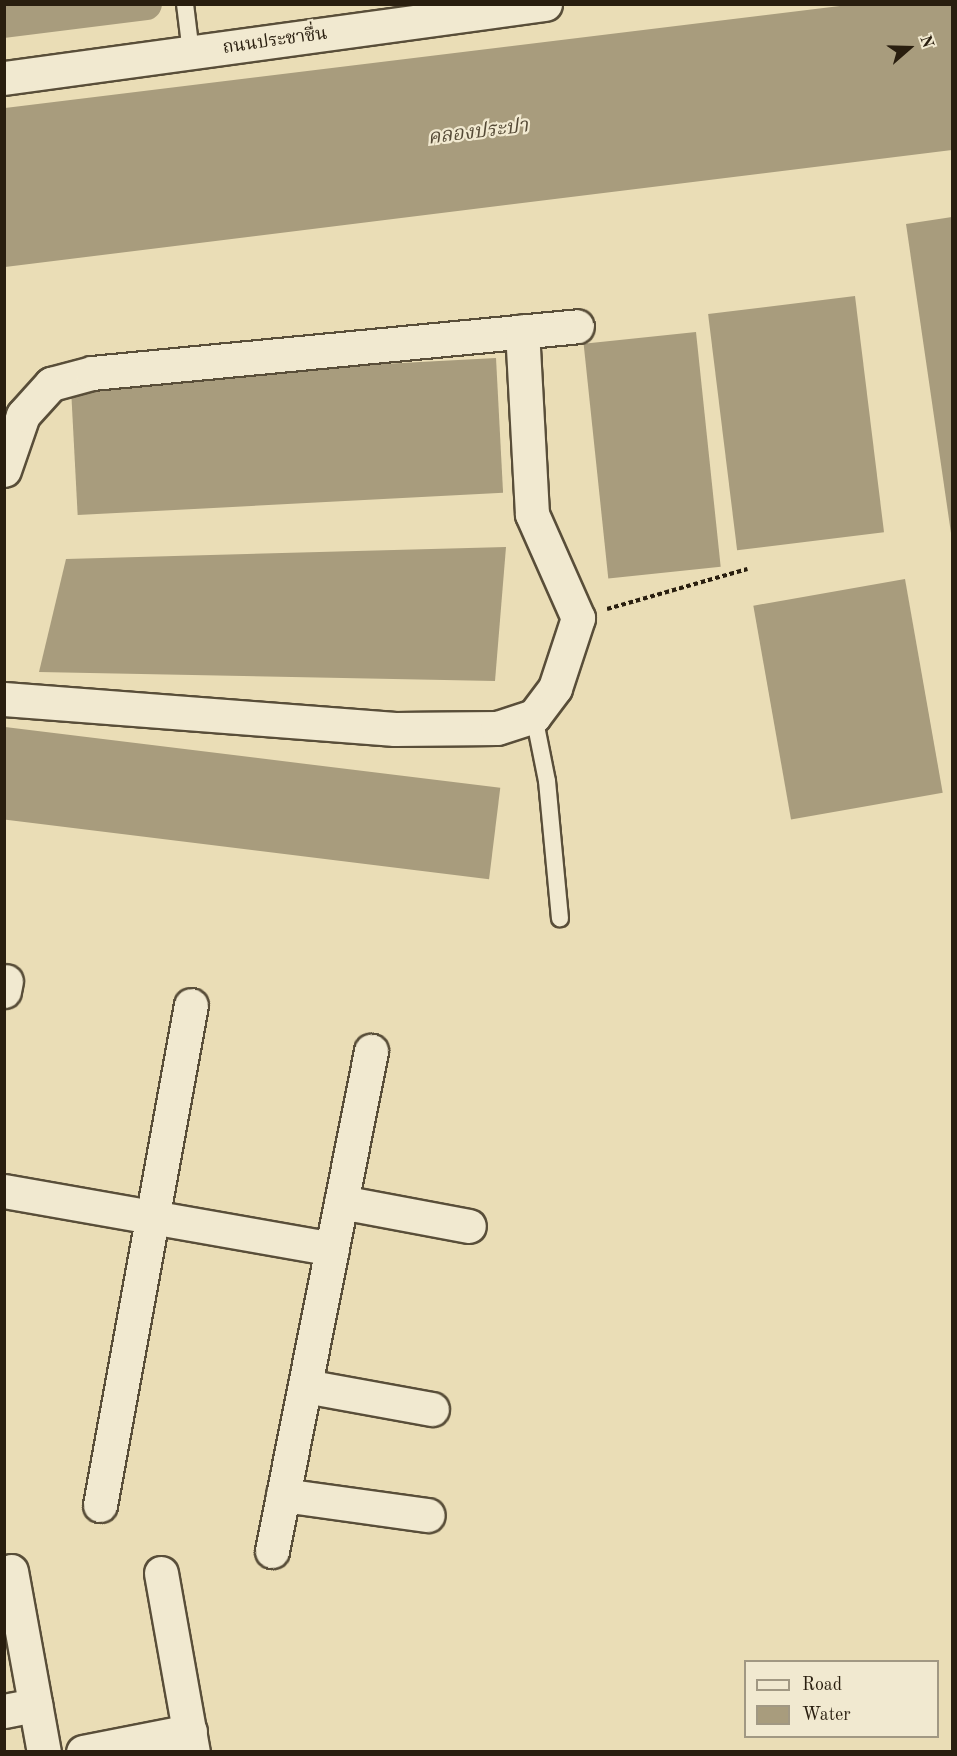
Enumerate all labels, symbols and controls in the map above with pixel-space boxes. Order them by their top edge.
north arrow [879,18,939,78]
street label: ถนนประชาชื่น [221,23,329,59]
text: N [916,33,936,50]
water label: คลองประปา [426,115,530,151]
legend [744,1660,939,1738]
text: Road [802,1676,842,1694]
text: Water [802,1706,851,1724]

